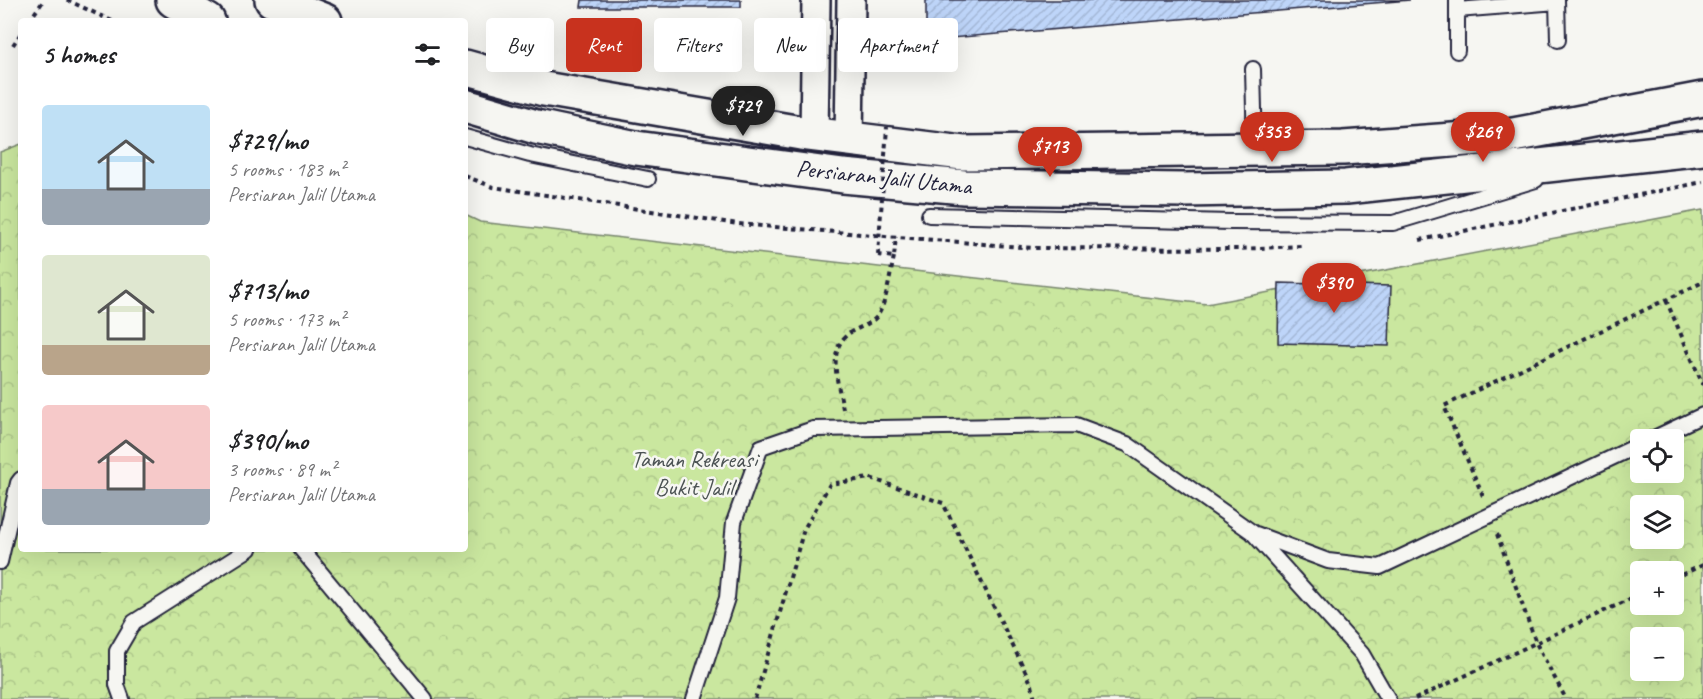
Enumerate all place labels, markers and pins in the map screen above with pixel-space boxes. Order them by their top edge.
pin: $729 [707,86,779,137]
pin: $353 [1236,112,1308,163]
pin: $269 [1447,112,1519,163]
pin: $713 [1014,127,1086,178]
pin: $390 [1298,263,1370,314]

